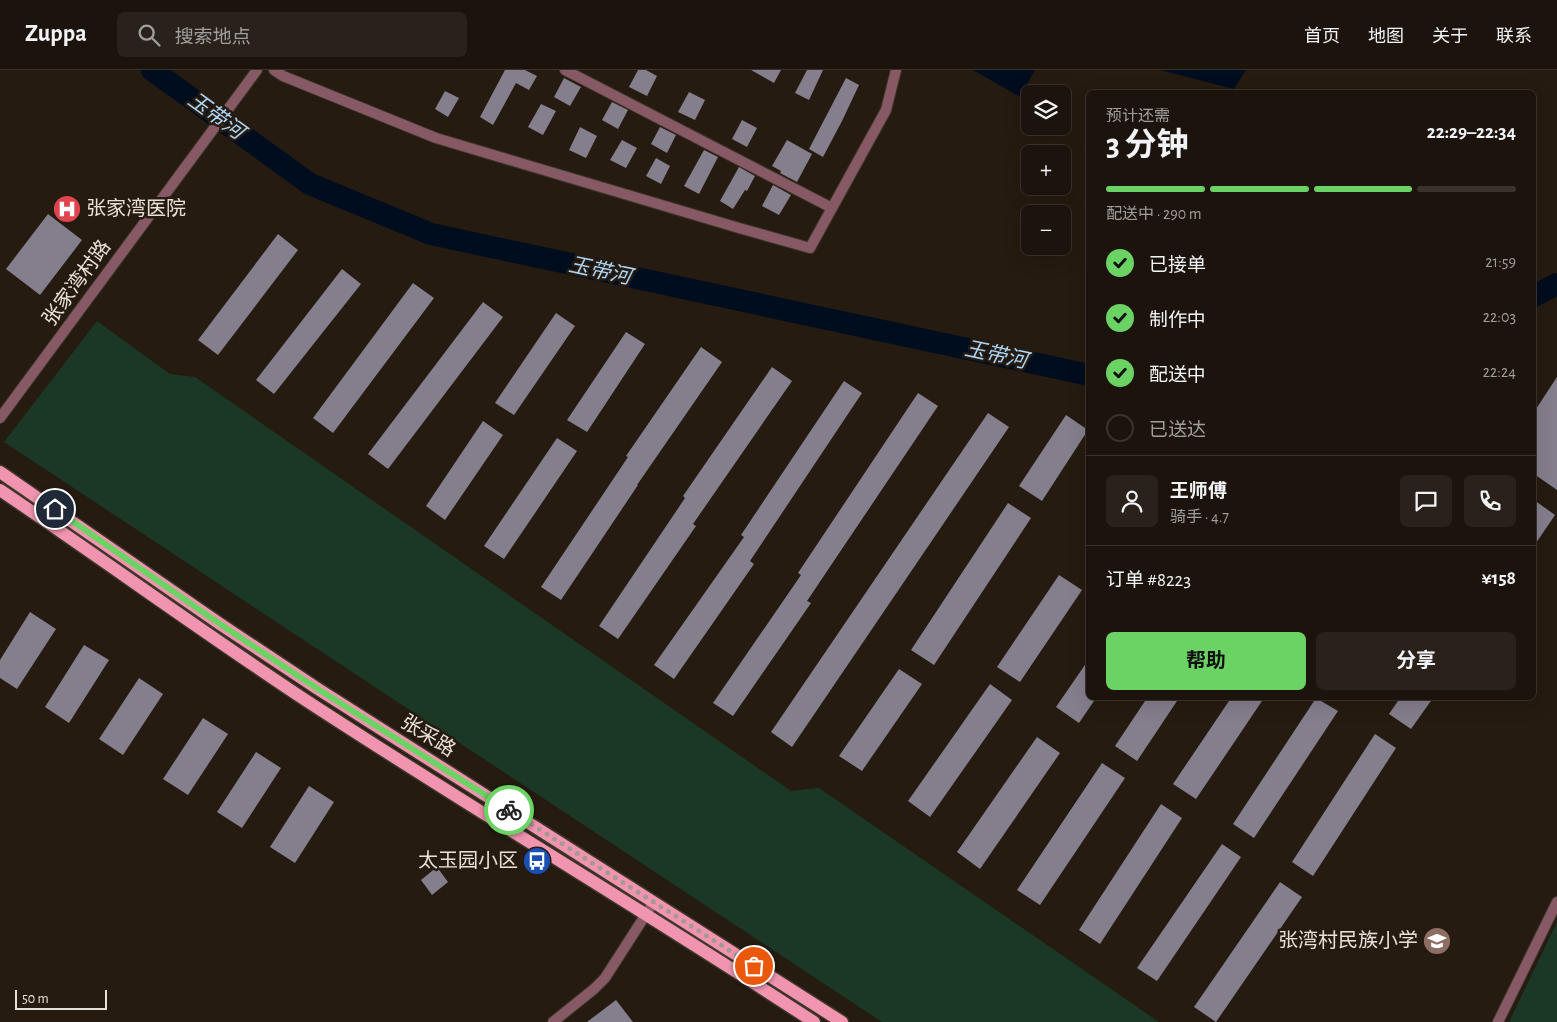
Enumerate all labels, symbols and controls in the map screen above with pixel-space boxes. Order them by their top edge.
search box [117,12,467,57]
icon: search [135,21,163,49]
text: Zuppa [25,22,87,46]
text: 搜索地点 [175,28,251,47]
text: 首页 [1304,28,1340,46]
text: 地图 [1368,28,1404,46]
text: 关于 [1432,28,1468,46]
text: 联系 [1496,28,1532,46]
map controls [1021,85,1071,255]
button: layers [1021,85,1071,135]
water label: 玉带河 [184,88,251,145]
text: 预计还需 [1106,108,1170,124]
text: 22:29–22:34 [1427,123,1516,142]
text: 3 分钟 [1106,129,1189,161]
button: + [1021,145,1071,195]
hospital icon: 张家湾医院 [52,194,82,224]
place label: 张家湾医院 [86,197,186,219]
button: − [1021,205,1071,255]
text: 配送中 · 290 m [1106,206,1202,222]
street label: 张家湾村路 [38,235,114,329]
icon: check [1106,249,1134,277]
water label: 玉带河 [567,253,637,289]
text: 21:59 [1485,254,1516,270]
text: 已接单 [1149,256,1206,275]
icon: check [1106,304,1134,332]
text: 22:03 [1483,309,1516,325]
text: 制作中 [1149,311,1206,330]
water label: 玉带河 [963,337,1033,373]
icon: check [1106,359,1134,387]
text: 22:24 [1483,364,1516,380]
text: 配送中 [1149,366,1206,385]
text: 已送达 [1149,421,1206,440]
button: person [1106,475,1158,527]
button: chat [1400,475,1452,527]
button: phone [1464,475,1516,527]
text: 王师傅 [1170,482,1227,501]
pin [34,488,76,530]
icon: home [41,495,69,523]
text: 骑手 · 4.7 [1170,509,1229,525]
text: ¥158 [1482,569,1516,588]
text: 订单 #8223 [1106,571,1191,590]
button: 帮助 [1106,632,1306,690]
button: 分享 [1316,632,1516,690]
street label: 张采路 [397,711,459,760]
courier [484,785,534,835]
icon: bike [495,796,523,824]
bus stop icon: 太玉园小区 [522,846,552,876]
place label: 太玉园小区 [418,850,518,871]
school or university icon: 张湾村民族小学 [1422,926,1452,956]
place label: 张湾村民族小学 [1278,929,1418,951]
pin [733,945,775,987]
icon: bag [740,952,768,980]
scale bar [15,987,108,1010]
text: 50 m [22,992,49,1006]

